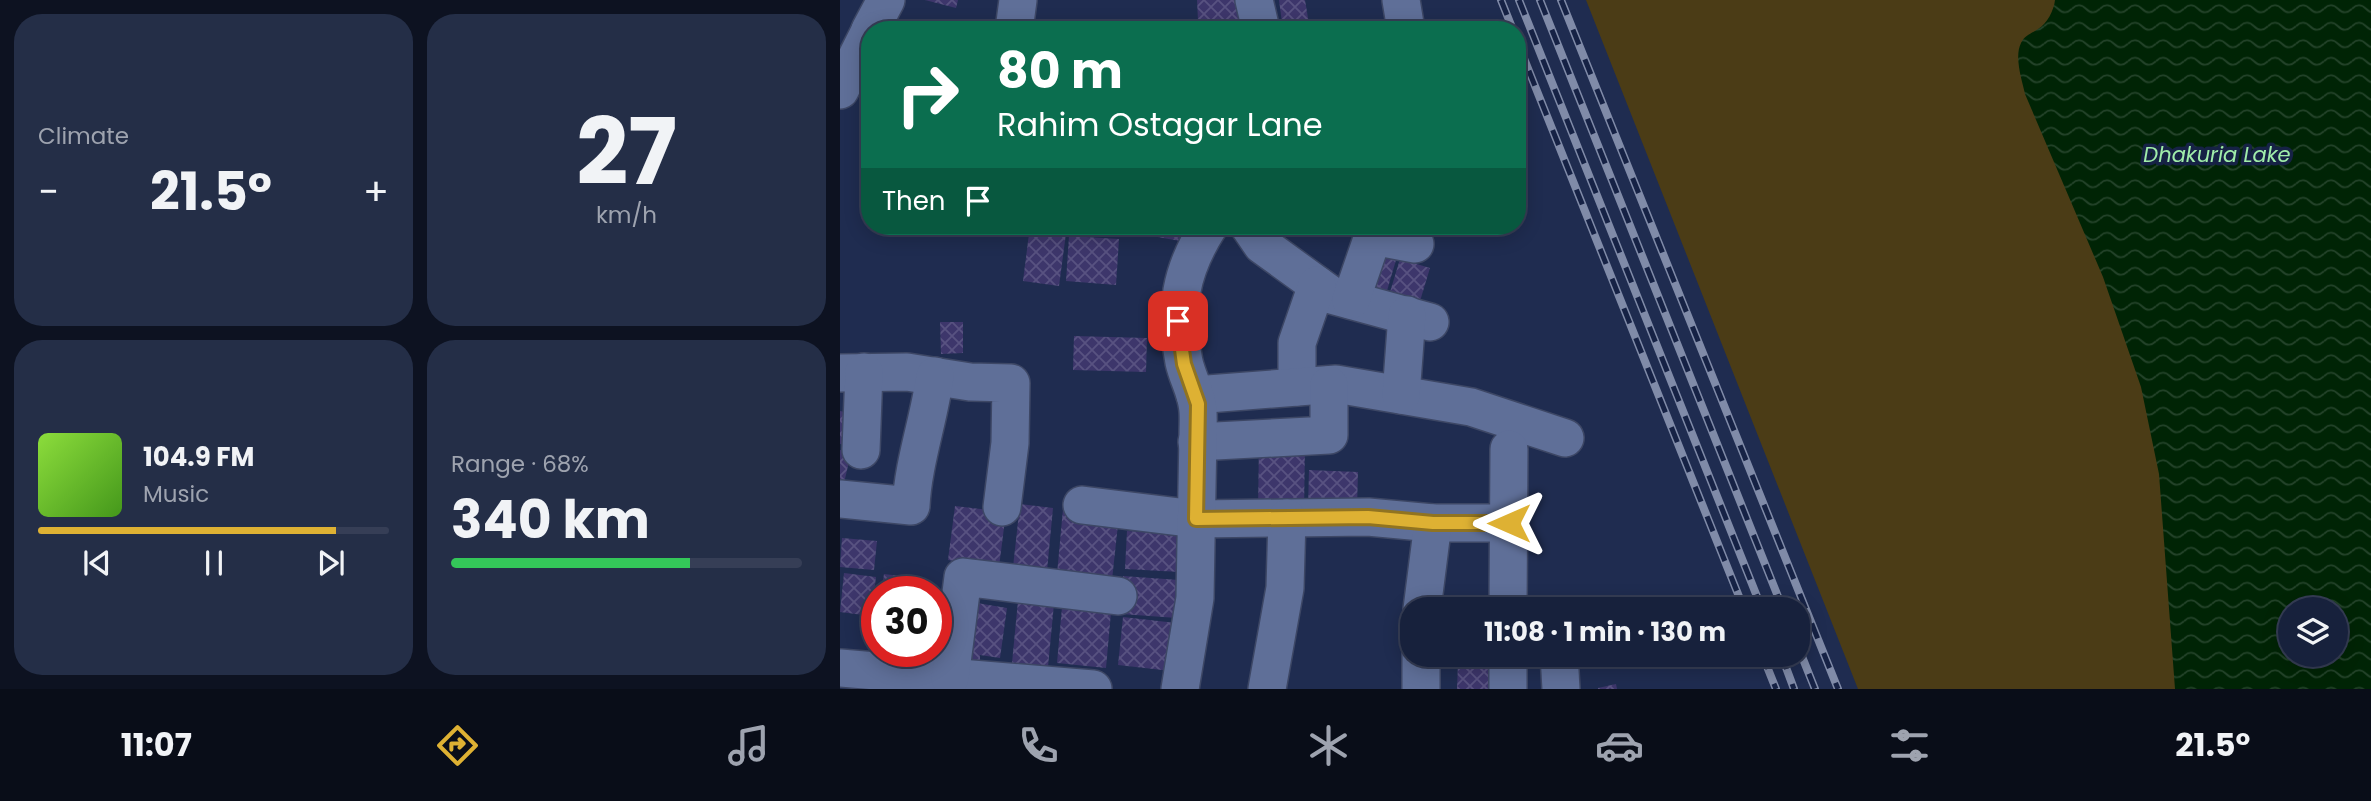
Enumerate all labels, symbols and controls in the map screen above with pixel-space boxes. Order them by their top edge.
text: 80 m [997,37,1123,105]
icon: right [882,49,973,140]
text: 27 [576,88,677,216]
text: Rahim Ostagar Lane [997,102,1323,147]
text: Climate [38,120,129,152]
water label: Dhakuria Lake [2143,140,2291,169]
text: 21.5° [150,155,272,228]
text: − [38,165,59,218]
text: + [363,165,389,218]
icon: arrive [959,182,997,220]
text: Then [882,183,945,219]
text: km/h [596,199,657,231]
pin [1148,291,1208,351]
icon: arrive [1159,302,1197,340]
text: 104.9 FM [143,439,254,475]
text: Range · 68% [451,448,589,480]
text: Music [143,478,209,510]
text: 340 km [451,483,650,556]
position arrow [1472,486,1546,560]
icon: previous [78,544,116,582]
icon: pause [195,544,233,582]
icon: next [312,544,350,582]
speed limit sign: 30 [861,576,952,667]
map controls [2278,597,2348,667]
button: layers [2278,597,2348,667]
text: 11:08 · 1 min · 130 m [1484,614,1726,650]
icon: directions [433,721,482,770]
icon: music [724,721,773,770]
icon: phone [1014,721,1063,770]
icon: climate [1304,721,1353,770]
icon: car [1595,721,1644,770]
icon: filters [1885,721,1934,770]
text: 11:07 [121,722,192,767]
text: 21.5° [2175,722,2250,767]

